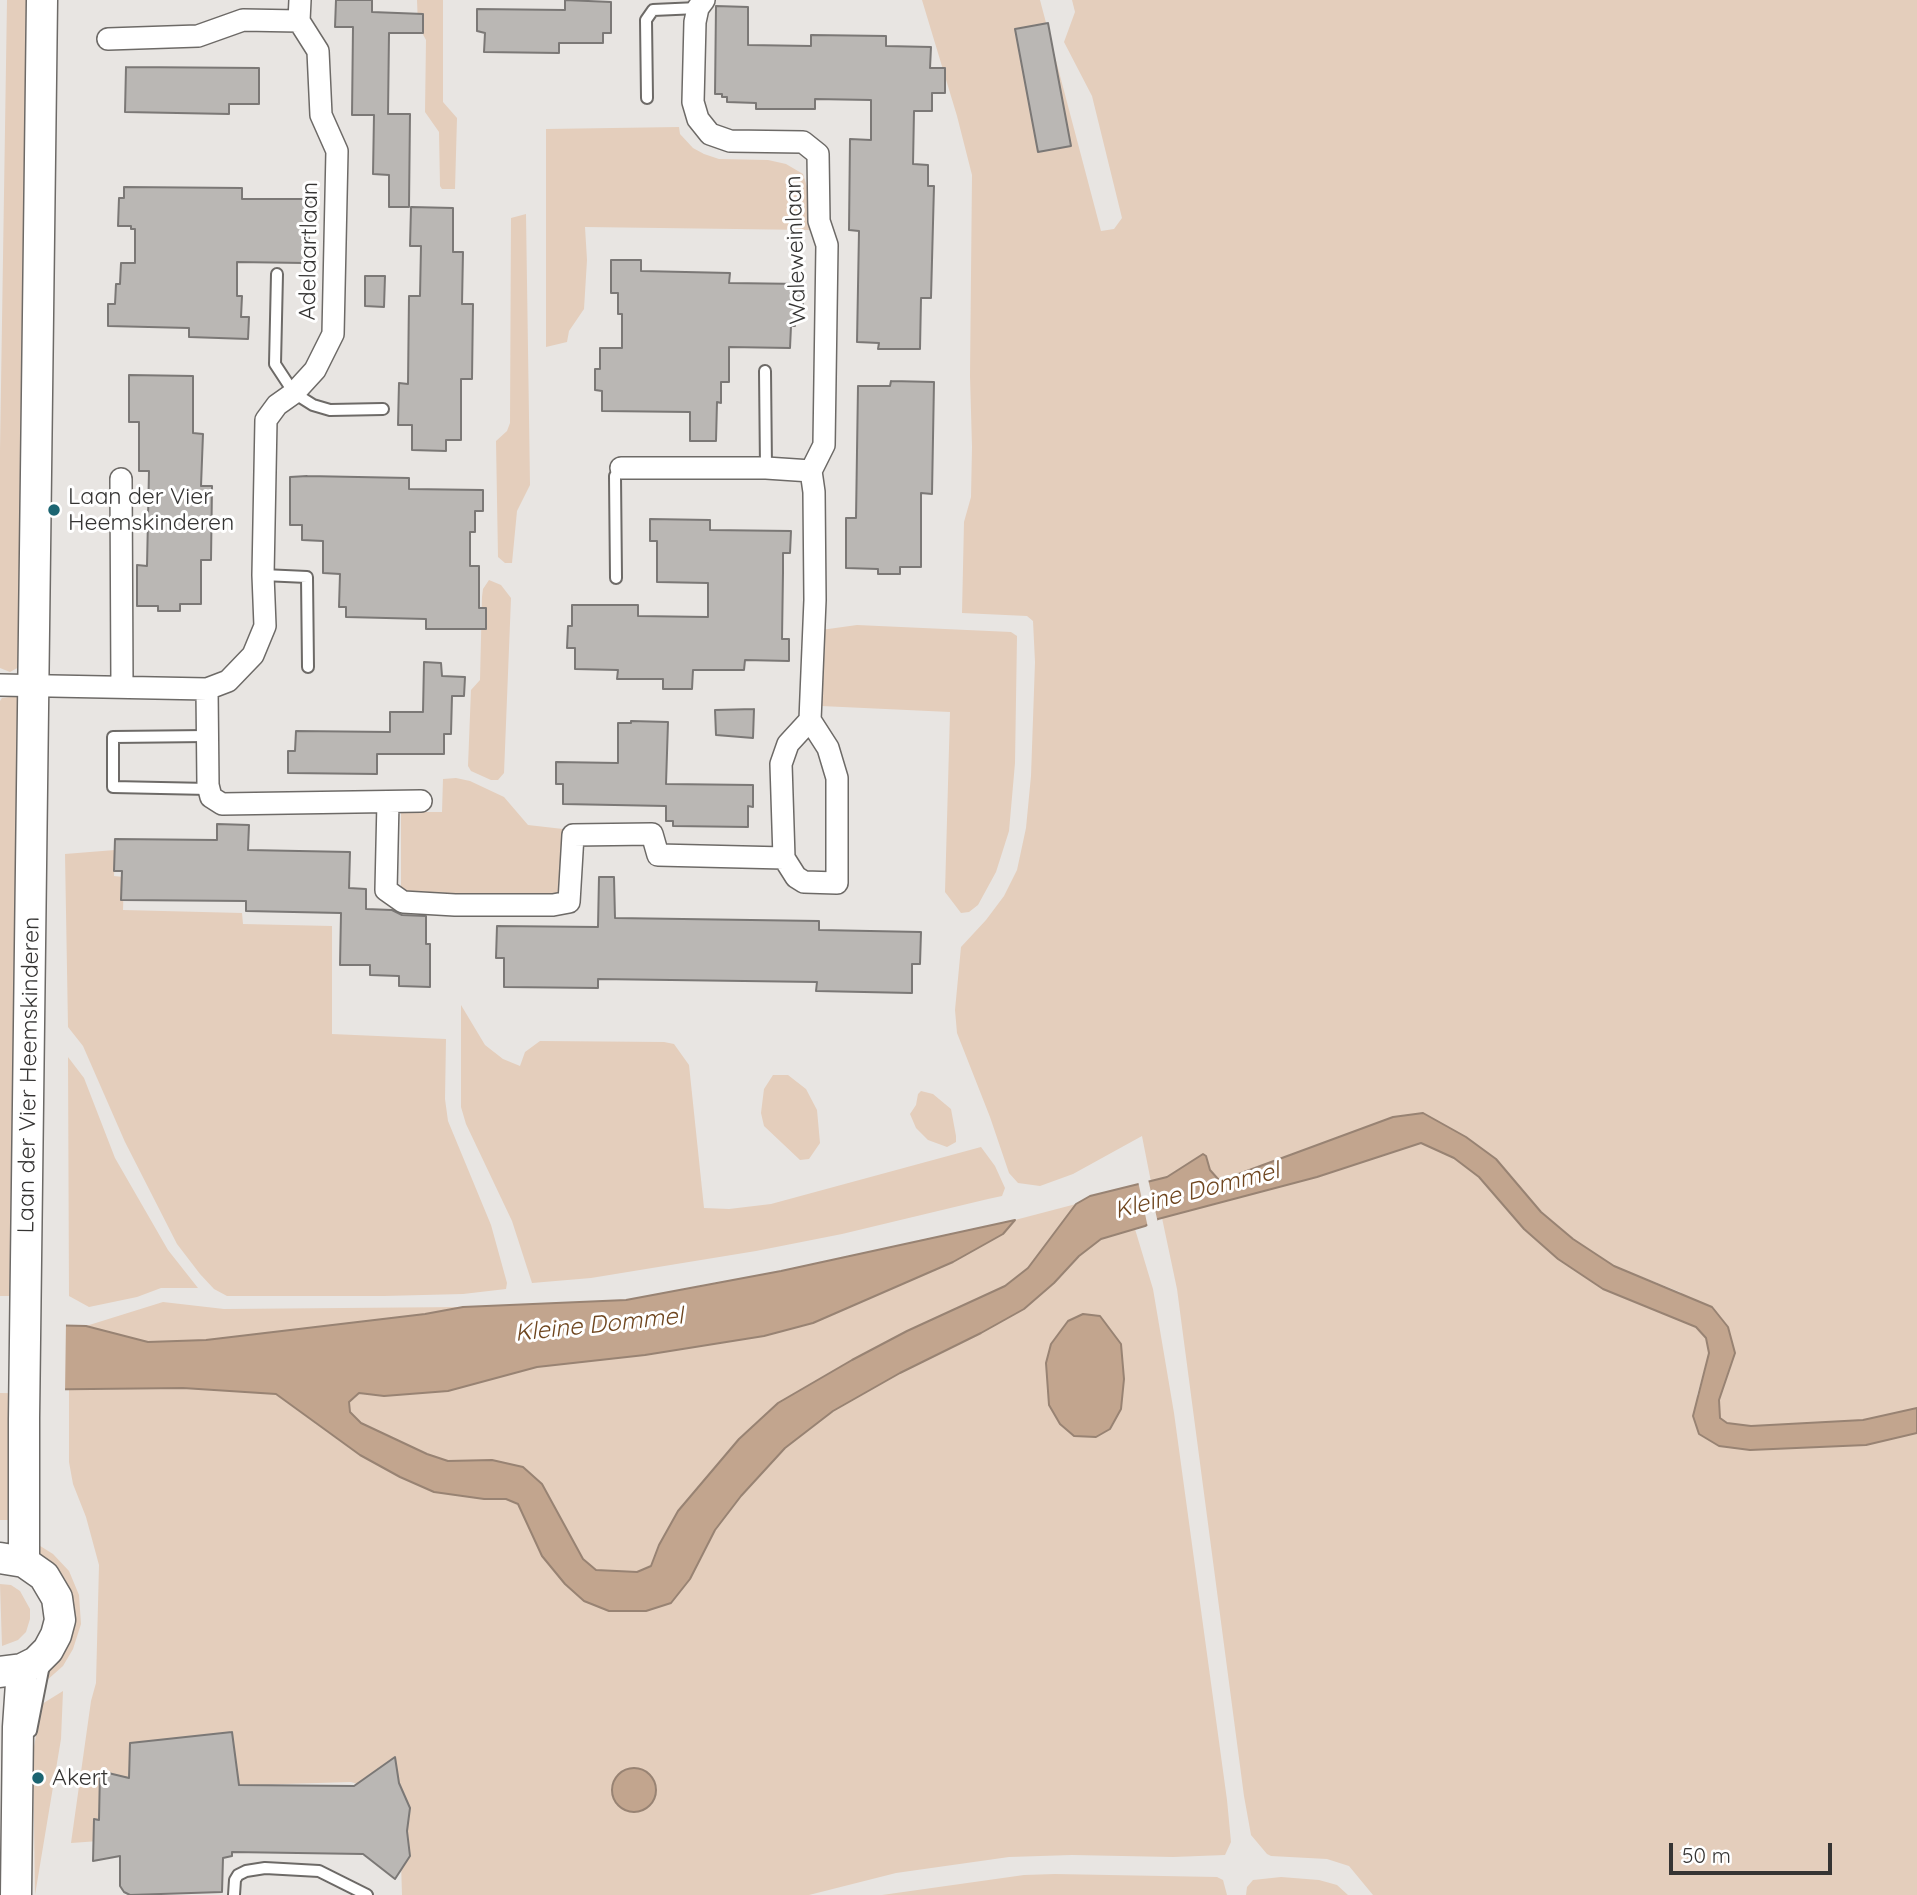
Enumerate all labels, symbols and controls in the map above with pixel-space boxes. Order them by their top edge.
street label: Waleweinlaan [780,175,812,325]
street label: Adelaartlaan [294,181,324,321]
place label: Laan der Vier Heemskinderen [68,483,234,537]
marker: Laan der Vier Heemskinderen [46,502,62,518]
street label: Laan der Vier Heemskinderen [12,916,46,1234]
water label: Kleine Dommel [1112,1157,1282,1225]
water label: Kleine Dommel [513,1302,685,1348]
place label: Akert [52,1764,108,1792]
marker: Akert [30,1770,46,1786]
scale bar [1672,1828,1835,1872]
text: 50 m [1682,1842,1731,1868]

